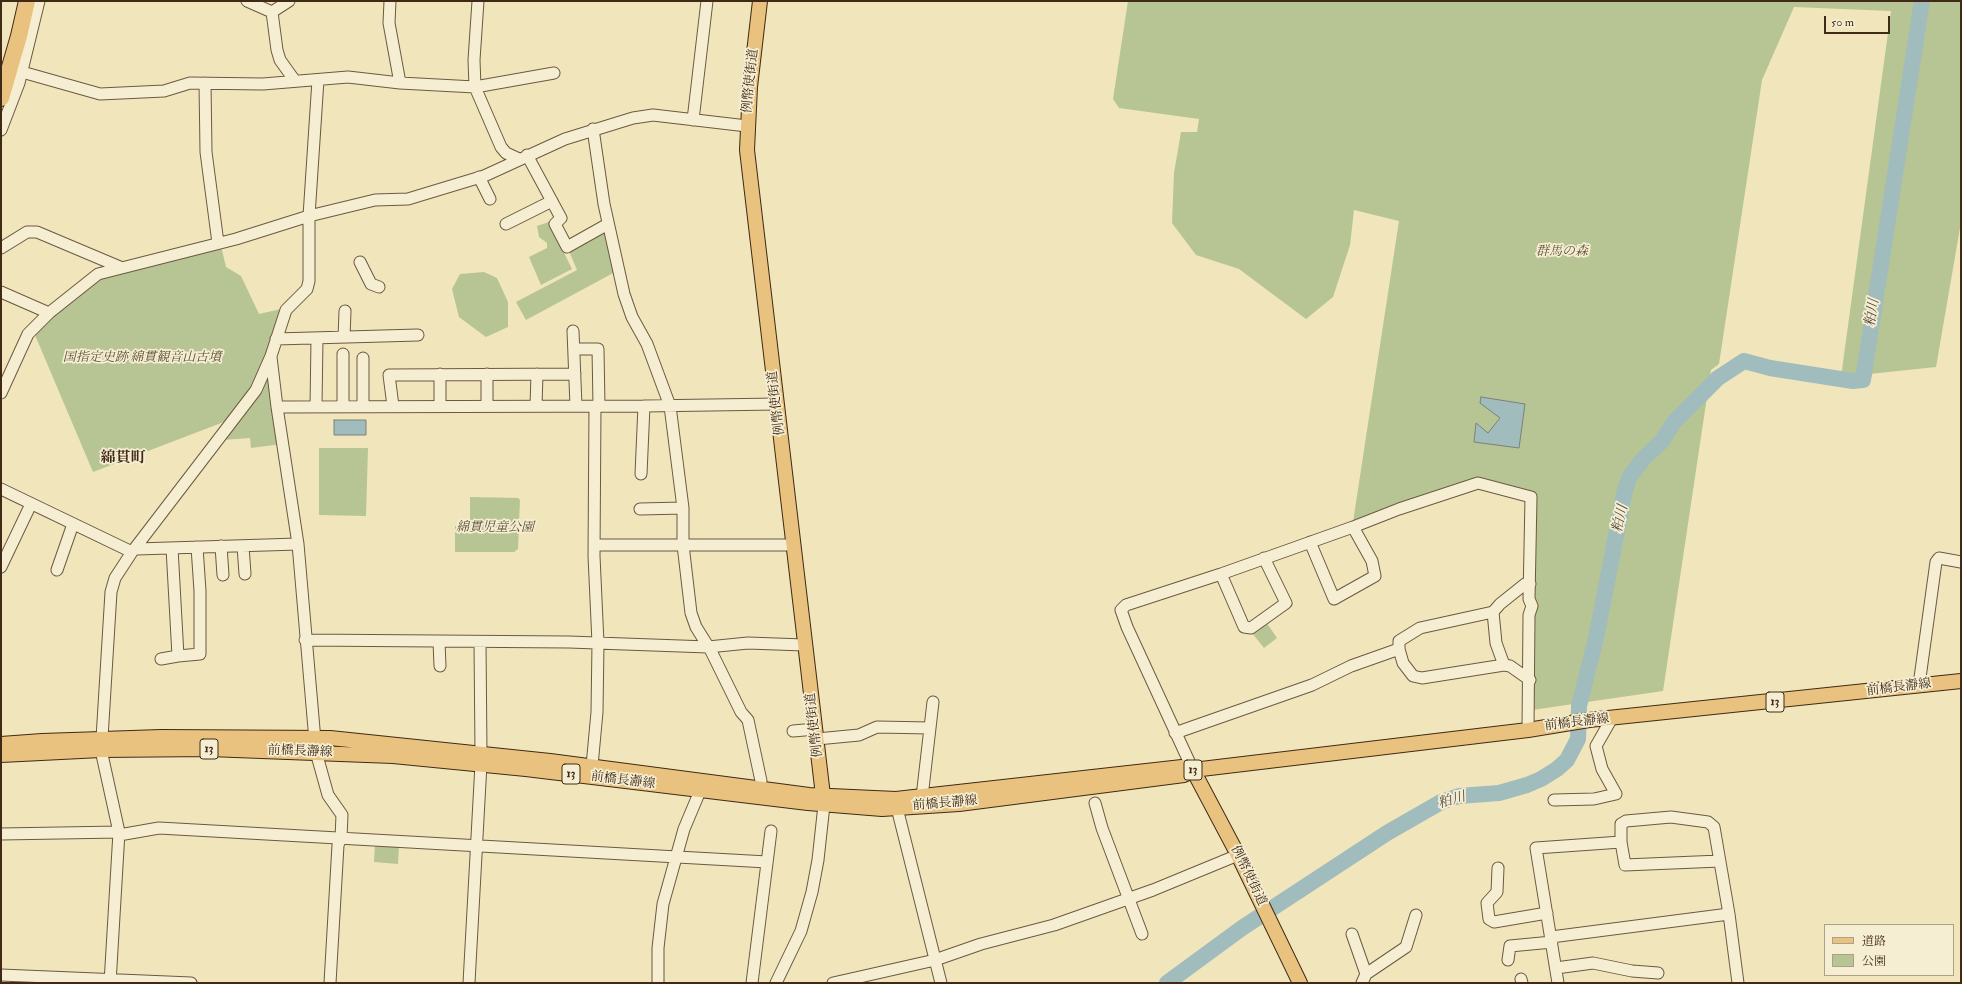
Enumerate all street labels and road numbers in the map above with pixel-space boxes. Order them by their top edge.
street label: 例幣使街道 [740,48,762,114]
street label: 例幣使街道 [765,370,789,436]
street label: 前橋長瀞線 [1866,676,1932,700]
street label: 例幣使街道 [803,692,827,758]
road number: 13 [1766,692,1784,712]
street label: 前橋長瀞線 [1544,711,1610,735]
road number: 13 [200,739,218,759]
street label: 前橋長瀞線 [267,743,333,761]
road number: 13 [1184,760,1202,780]
road number: 13 [562,764,580,784]
street label: 前橋長瀞線 [590,769,656,793]
street label: 前橋長瀞線 [912,793,978,815]
street label: 例幣使街道 [1227,843,1269,909]

